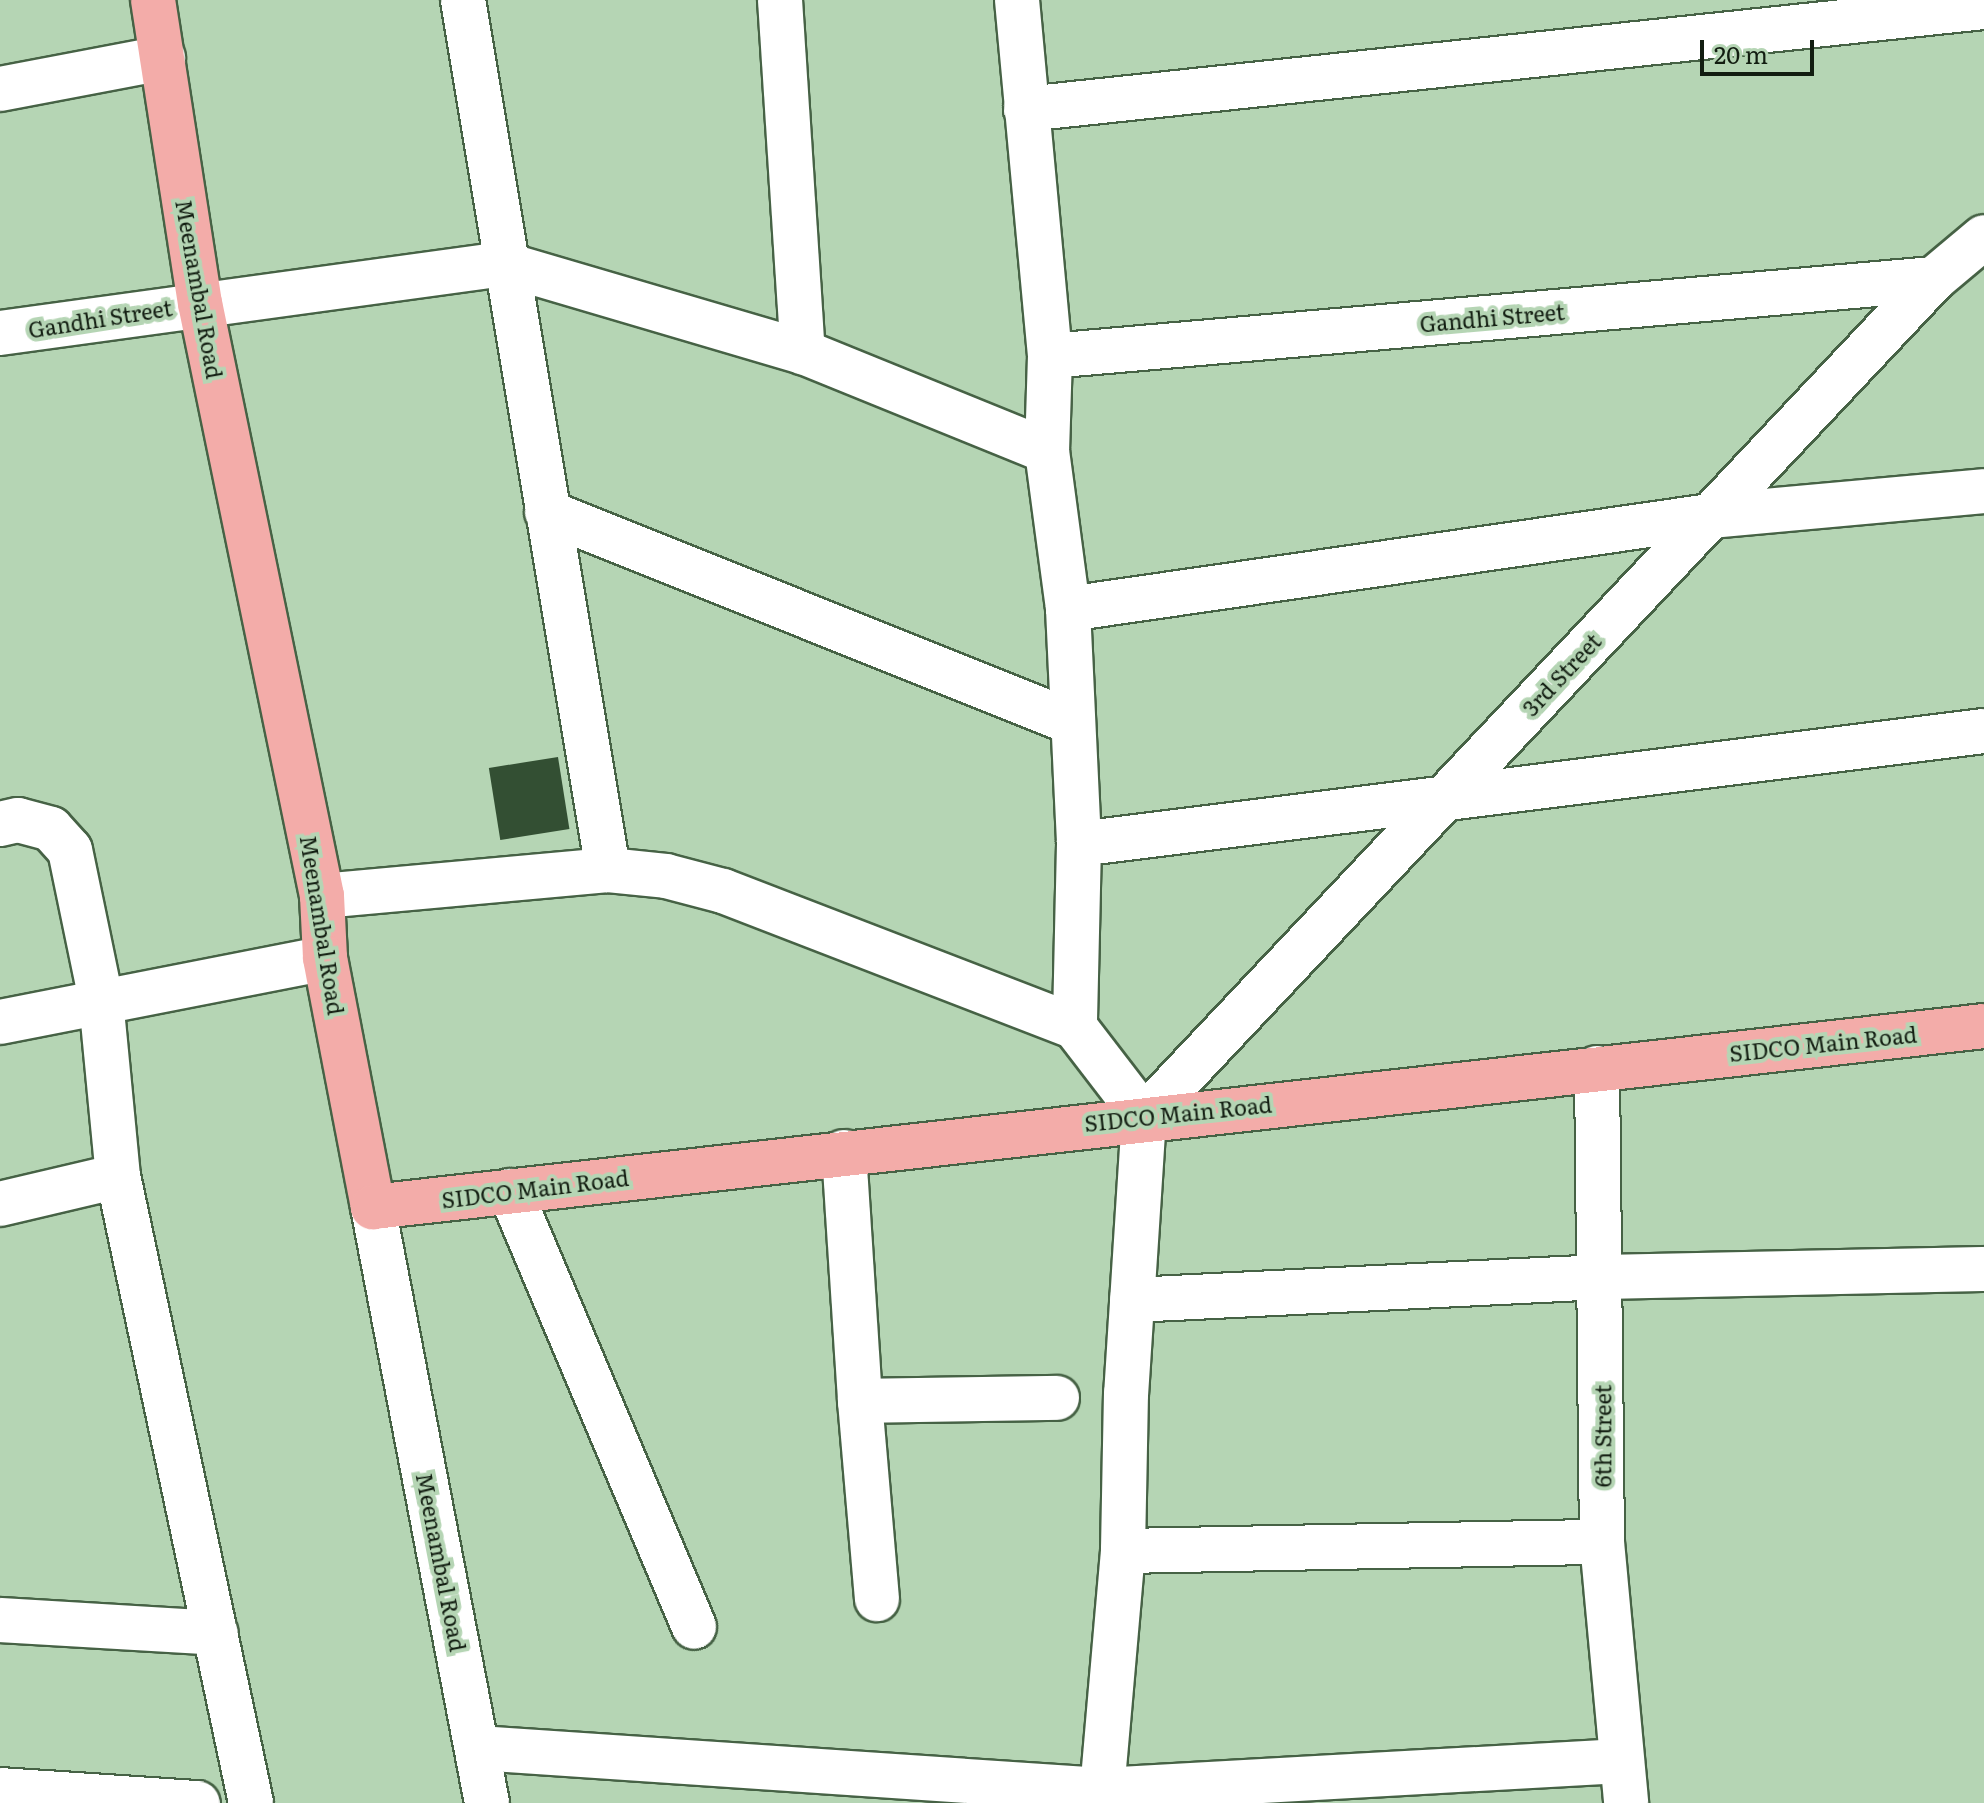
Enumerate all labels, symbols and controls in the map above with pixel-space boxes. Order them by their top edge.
scale bar [1704,24,1818,74]
text: 20 m [1714,36,1768,71]
street label: Meenambal Road [171,197,229,381]
street label: Gandhi Street [26,294,174,342]
street label: Gandhi Street [1418,298,1566,336]
street label: 3rd Street [1516,627,1606,721]
street label: Meenambal Road [296,833,350,1017]
street label: SIDCO Main Road [1728,1020,1918,1066]
street label: SIDCO Main Road [1083,1090,1273,1136]
street label: SIDCO Main Road [440,1163,630,1213]
street label: 6th Street [1589,1385,1615,1487]
street label: Meenambal Road [412,1470,472,1654]

